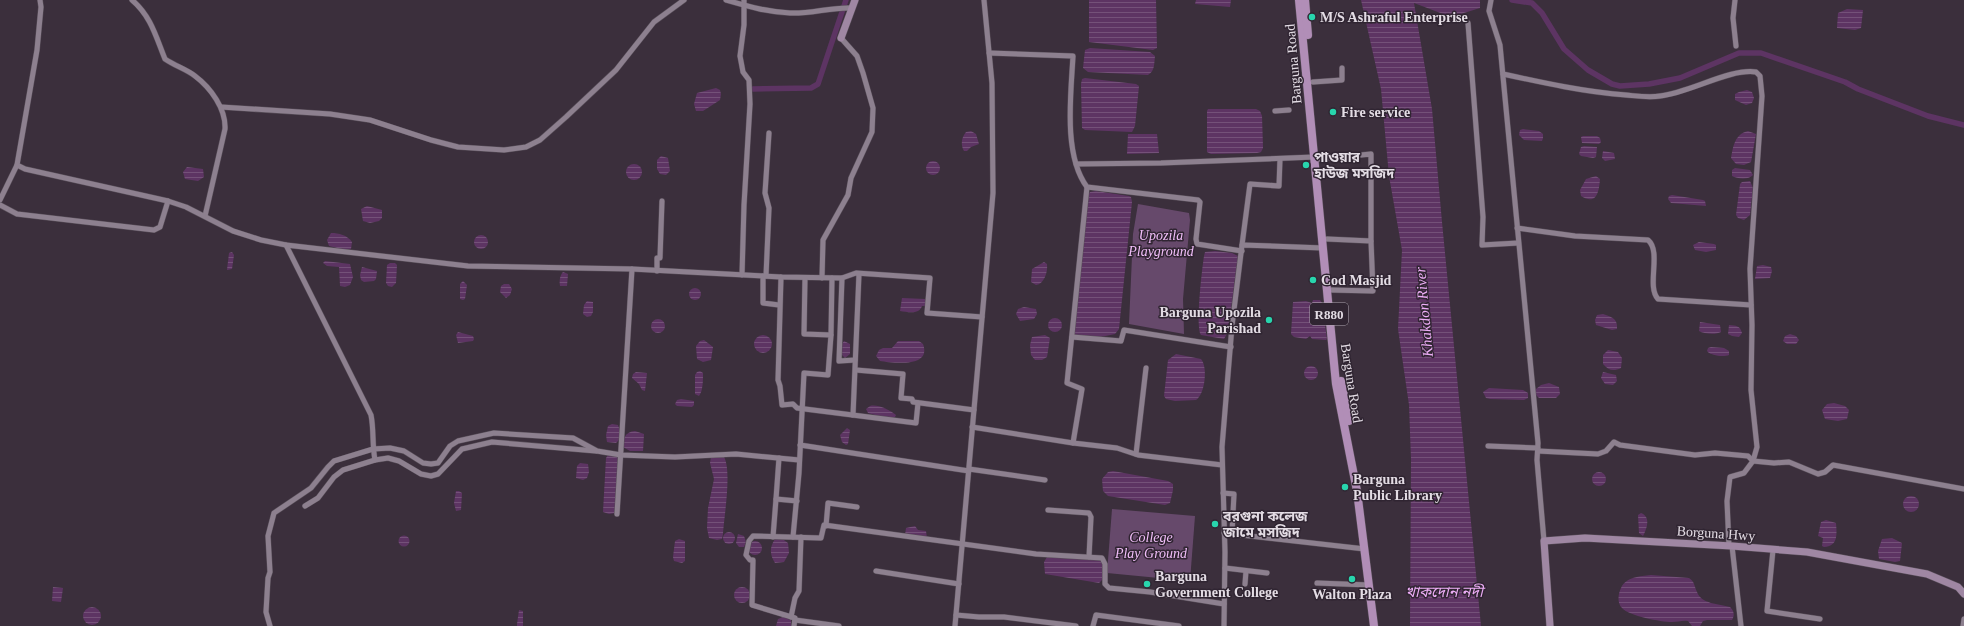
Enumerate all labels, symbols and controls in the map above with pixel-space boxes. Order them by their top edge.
place label: M/S Ashraful Enterprise [1320,10,1468,25]
marker: M/S Ashraful Enterprise [1307,12,1317,22]
street label: Barguna Road [1283,23,1304,105]
place label: Fire service [1341,105,1410,120]
marker: Fire service [1328,107,1338,117]
place label: পাওয়ার হাউজ মসজিদ [1313,150,1395,181]
marker: পাওয়ার হাউজ মসজিদ [1301,160,1311,170]
park label: Upozila Playground [1127,228,1195,259]
water label: Khakdon River [1412,266,1436,359]
place label: Cod Masjid [1321,273,1392,288]
marker: Cod Masjid [1308,275,1318,285]
road number: R880 [1310,303,1348,325]
place label: Barguna Upozila Parishad [1159,305,1261,336]
marker: Barguna Upozila Parishad [1264,315,1274,325]
street label: Barguna Road [1338,342,1365,424]
place label: Barguna Public Library [1353,472,1442,503]
marker: Barguna Public Library [1340,482,1350,492]
place label: বরগুনা কলেজ জামে মসজিদ [1222,509,1308,540]
marker: বরগুনা কলেজ জামে মসজিদ [1210,519,1220,529]
street label: Borguna Hwy [1676,523,1756,544]
park label: College Play Ground [1114,530,1188,561]
place label: Barguna Government College [1155,569,1278,600]
marker: Walton Plaza [1347,574,1357,584]
marker: Barguna Government College [1142,579,1152,589]
water label: খাকদোন নদী [1405,583,1486,600]
place label: Walton Plaza [1312,587,1392,602]

